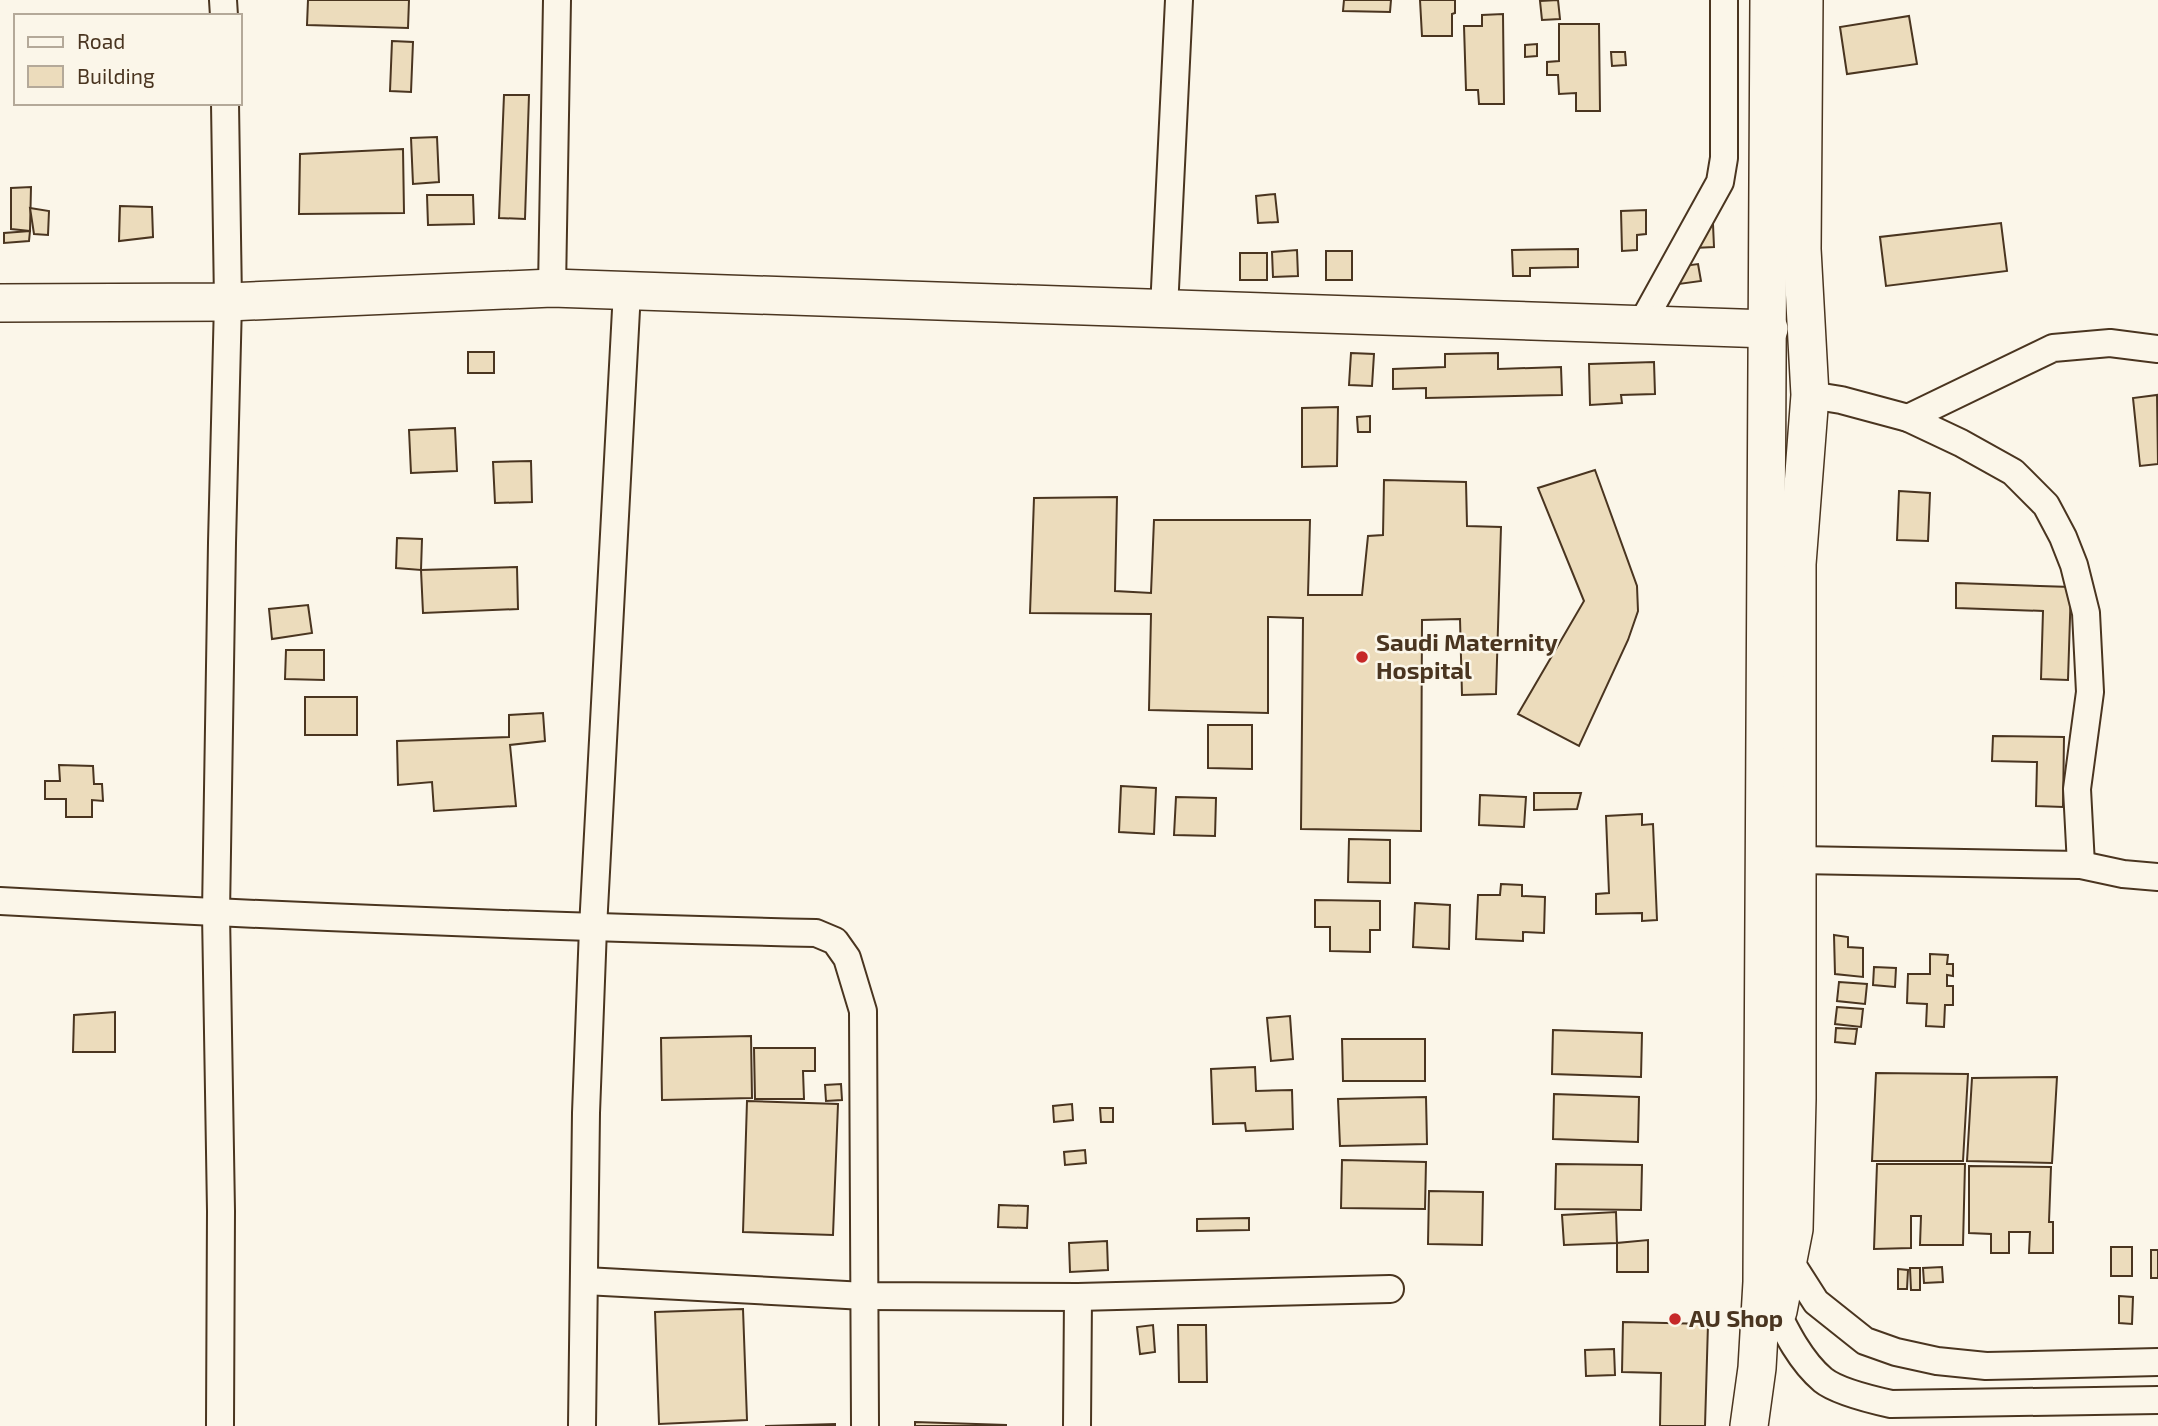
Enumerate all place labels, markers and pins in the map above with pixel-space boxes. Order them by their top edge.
place label: Saudi Maternity Hospital [1376,627,1558,684]
marker: Saudi Maternity Hospital [1354,649,1370,665]
place label: AU Shop [1689,1303,1783,1332]
marker: AU Shop [1667,1311,1683,1327]

